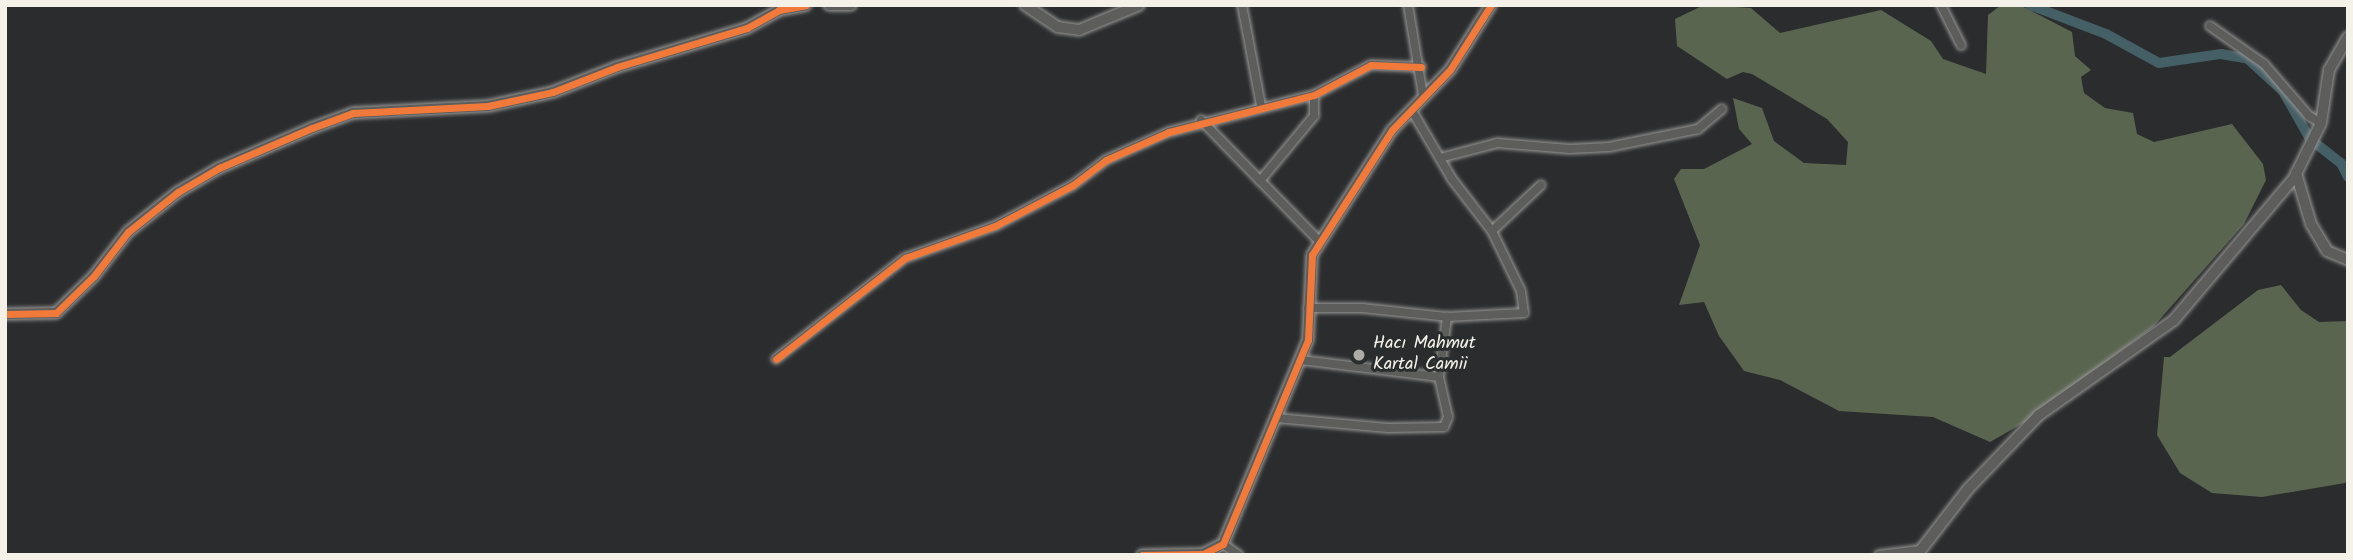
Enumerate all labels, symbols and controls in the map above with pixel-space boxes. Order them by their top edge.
place label: Hacı Mahmut Kartal Camii [1373,334,1476,376]
marker: Hacı Mahmut Kartal Camii [1351,347,1367,363]

